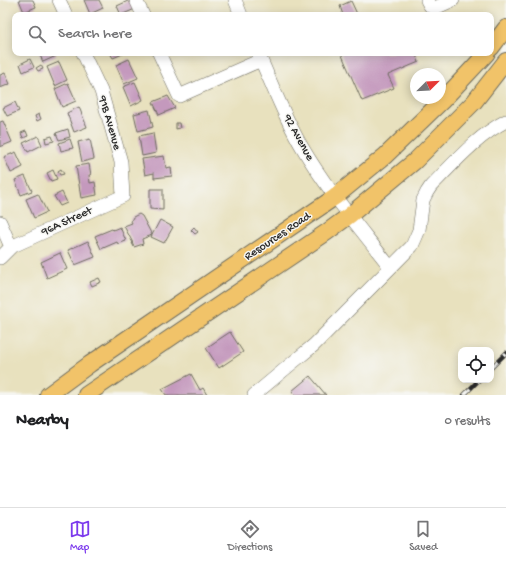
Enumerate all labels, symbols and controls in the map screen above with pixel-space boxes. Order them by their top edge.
search box [12,12,494,56]
icon: search [26,23,48,45]
text: Search here [58,25,132,43]
north arrow [410,68,446,104]
street label: 91B Avenue [94,93,124,153]
street label: 92 Avenue [279,112,317,164]
street label: 96A Street [39,204,95,240]
street label: Resources Road [242,209,315,264]
map controls [458,347,494,383]
button: locate [458,347,494,383]
text: Nearby [16,411,69,431]
text: 0 results [444,414,490,429]
tab: Map [69,518,91,554]
tab: Directions [228,518,272,554]
tab: Saved [409,518,437,554]

